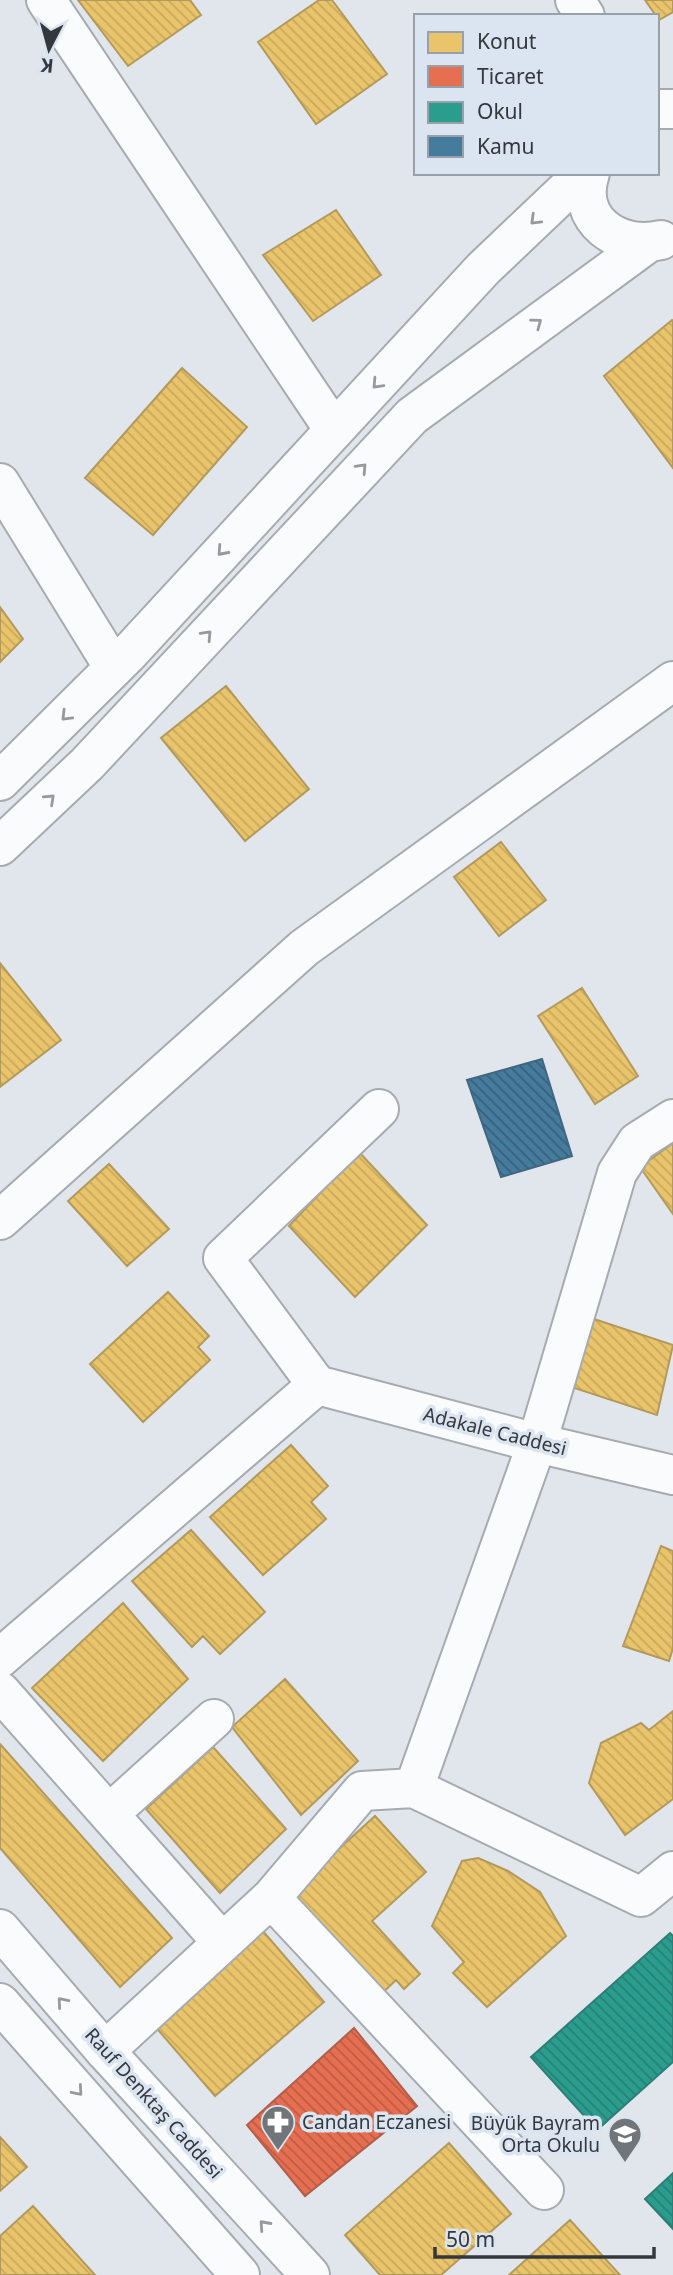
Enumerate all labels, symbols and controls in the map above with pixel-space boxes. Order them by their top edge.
north arrow [14,14,84,84]
legend [414,14,659,175]
text: Konut [477,27,537,55]
text: K [39,52,55,79]
text: Ticaret [477,62,544,90]
text: Okul [477,97,523,125]
text: Kamu [477,132,534,160]
one-way arrow [530,212,543,225]
one-way arrow [529,319,541,332]
one-way arrow [372,376,385,389]
one-way arrow [354,463,366,476]
one-way arrow [218,543,231,556]
one-way arrow [199,630,212,643]
one-way arrow [61,708,74,721]
one-way arrow [42,795,55,808]
street label: Adakale Caddesi [421,1401,569,1461]
one-way arrow [58,1997,70,2010]
street label: Rauf Denktaş Caddesi [79,2022,229,2184]
one-way arrow [70,2083,82,2096]
pharmacy icon: Candan Eczanesi [259,2103,297,2152]
place label: Candan Eczanesi [302,2109,451,2135]
place label: Büyük Bayram Orta Okulu [471,2110,600,2158]
school or university icon: Büyük Bayram Orta Okulu [606,2115,644,2164]
scale bar [435,2216,654,2260]
one-way arrow [260,2220,273,2233]
text: 50 m [446,2225,495,2253]

